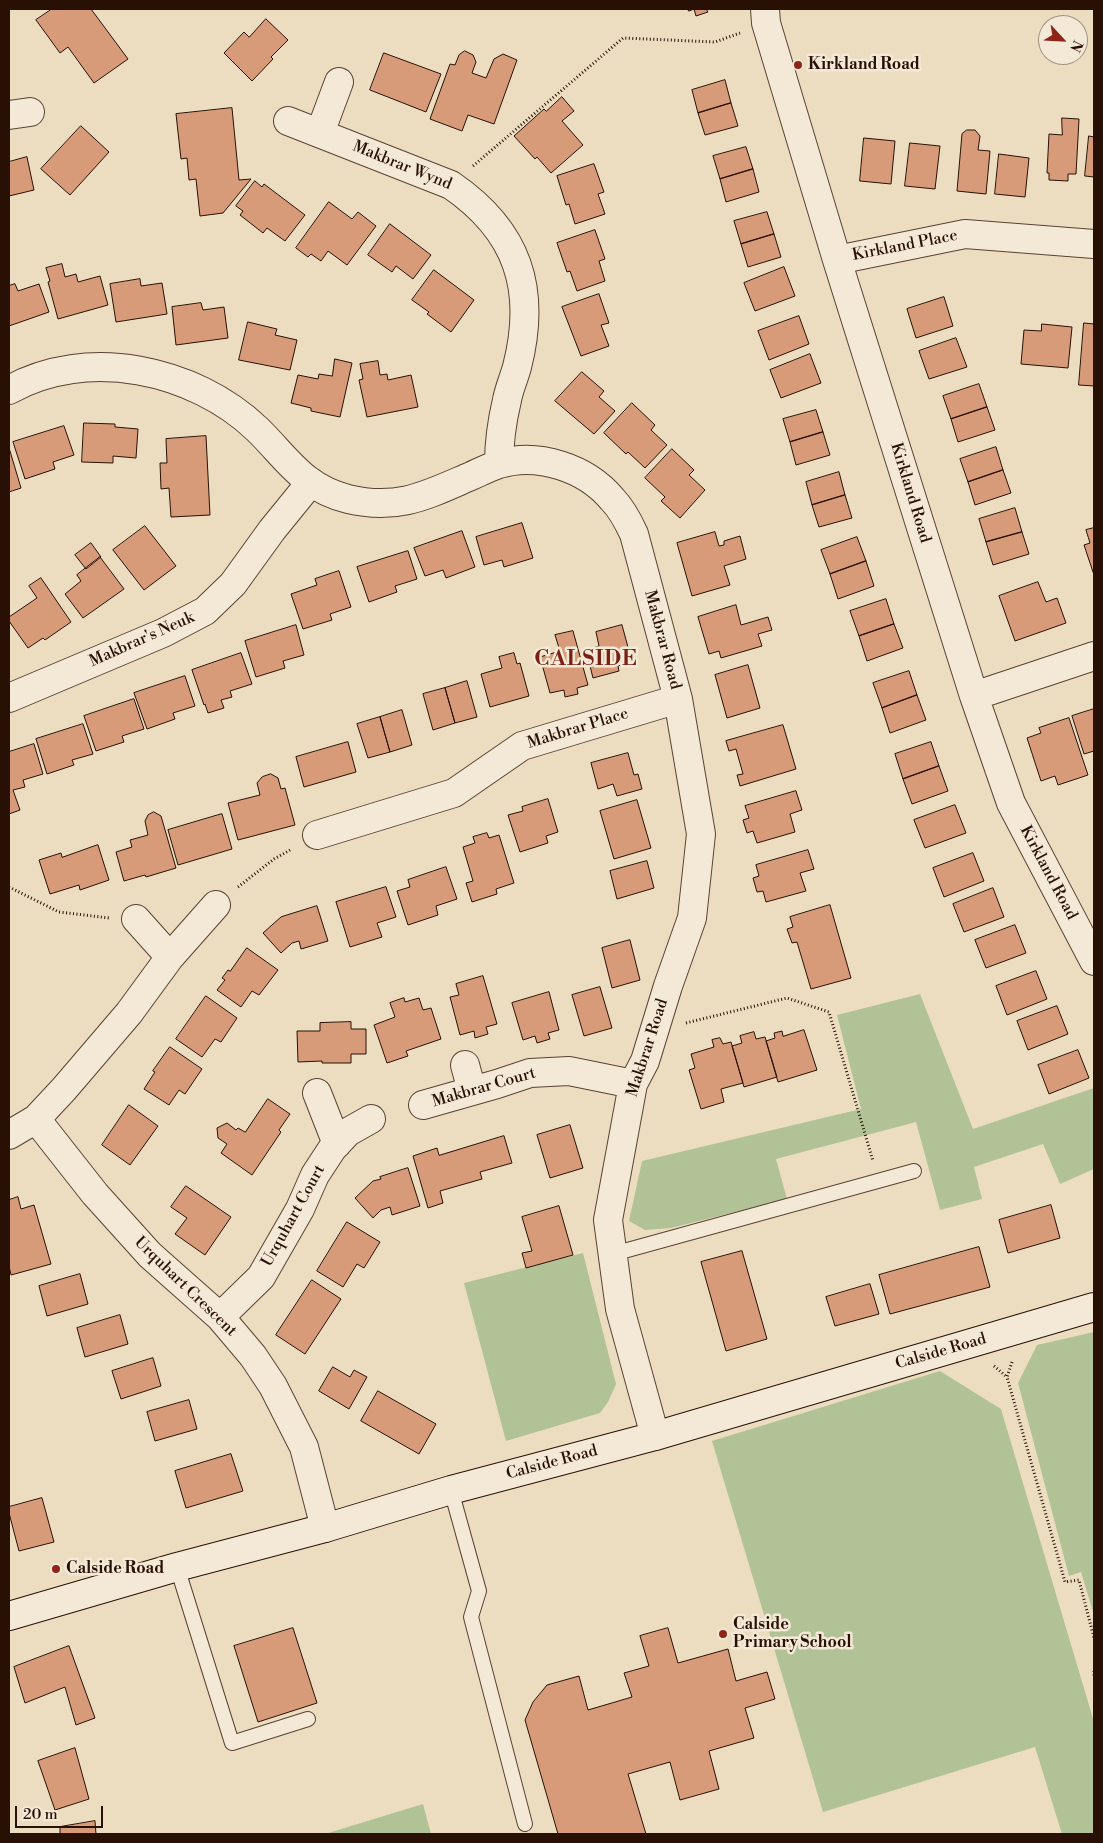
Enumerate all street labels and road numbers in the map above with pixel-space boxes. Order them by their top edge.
street label: Makbrar Wynd [350,137,454,195]
street label: Kirkland Place [851,226,959,266]
street label: Kirkland Road [886,441,934,545]
street label: Makbrar Road [640,588,684,692]
street label: Makbrar's Neuk [87,608,197,672]
street label: Makbrar Place [525,704,631,754]
street label: Kirkland Road [1015,823,1081,923]
street label: Makbrar Road [623,997,673,1099]
street label: Makbrar Court [430,1064,538,1112]
street label: Urquhart Court [258,1162,330,1270]
street label: Urquhart Crescent [130,1233,240,1341]
street label: Calside Road [893,1330,989,1374]
street label: Calside Road [504,1442,600,1484]

